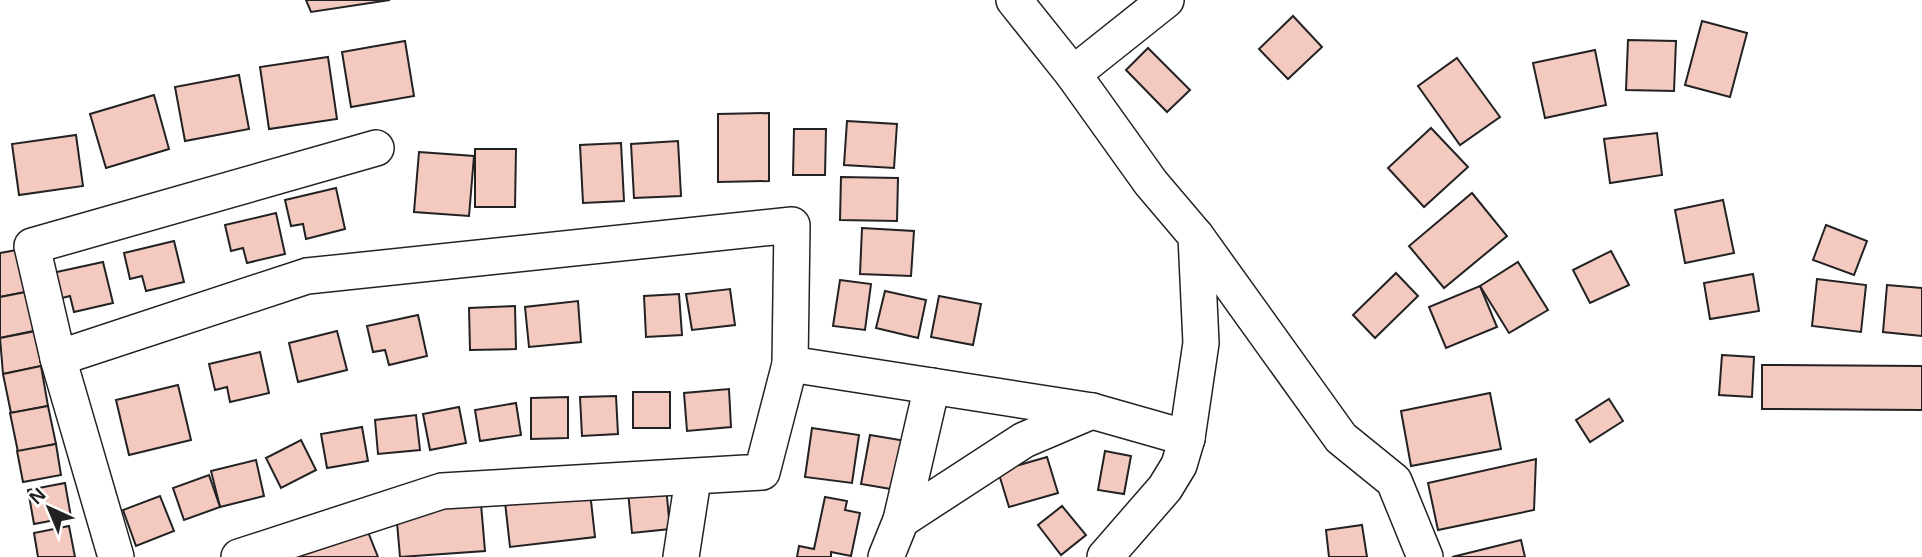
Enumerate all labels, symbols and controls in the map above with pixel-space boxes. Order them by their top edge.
north arrow [14,473,84,543]
text: N [25,484,50,508]

